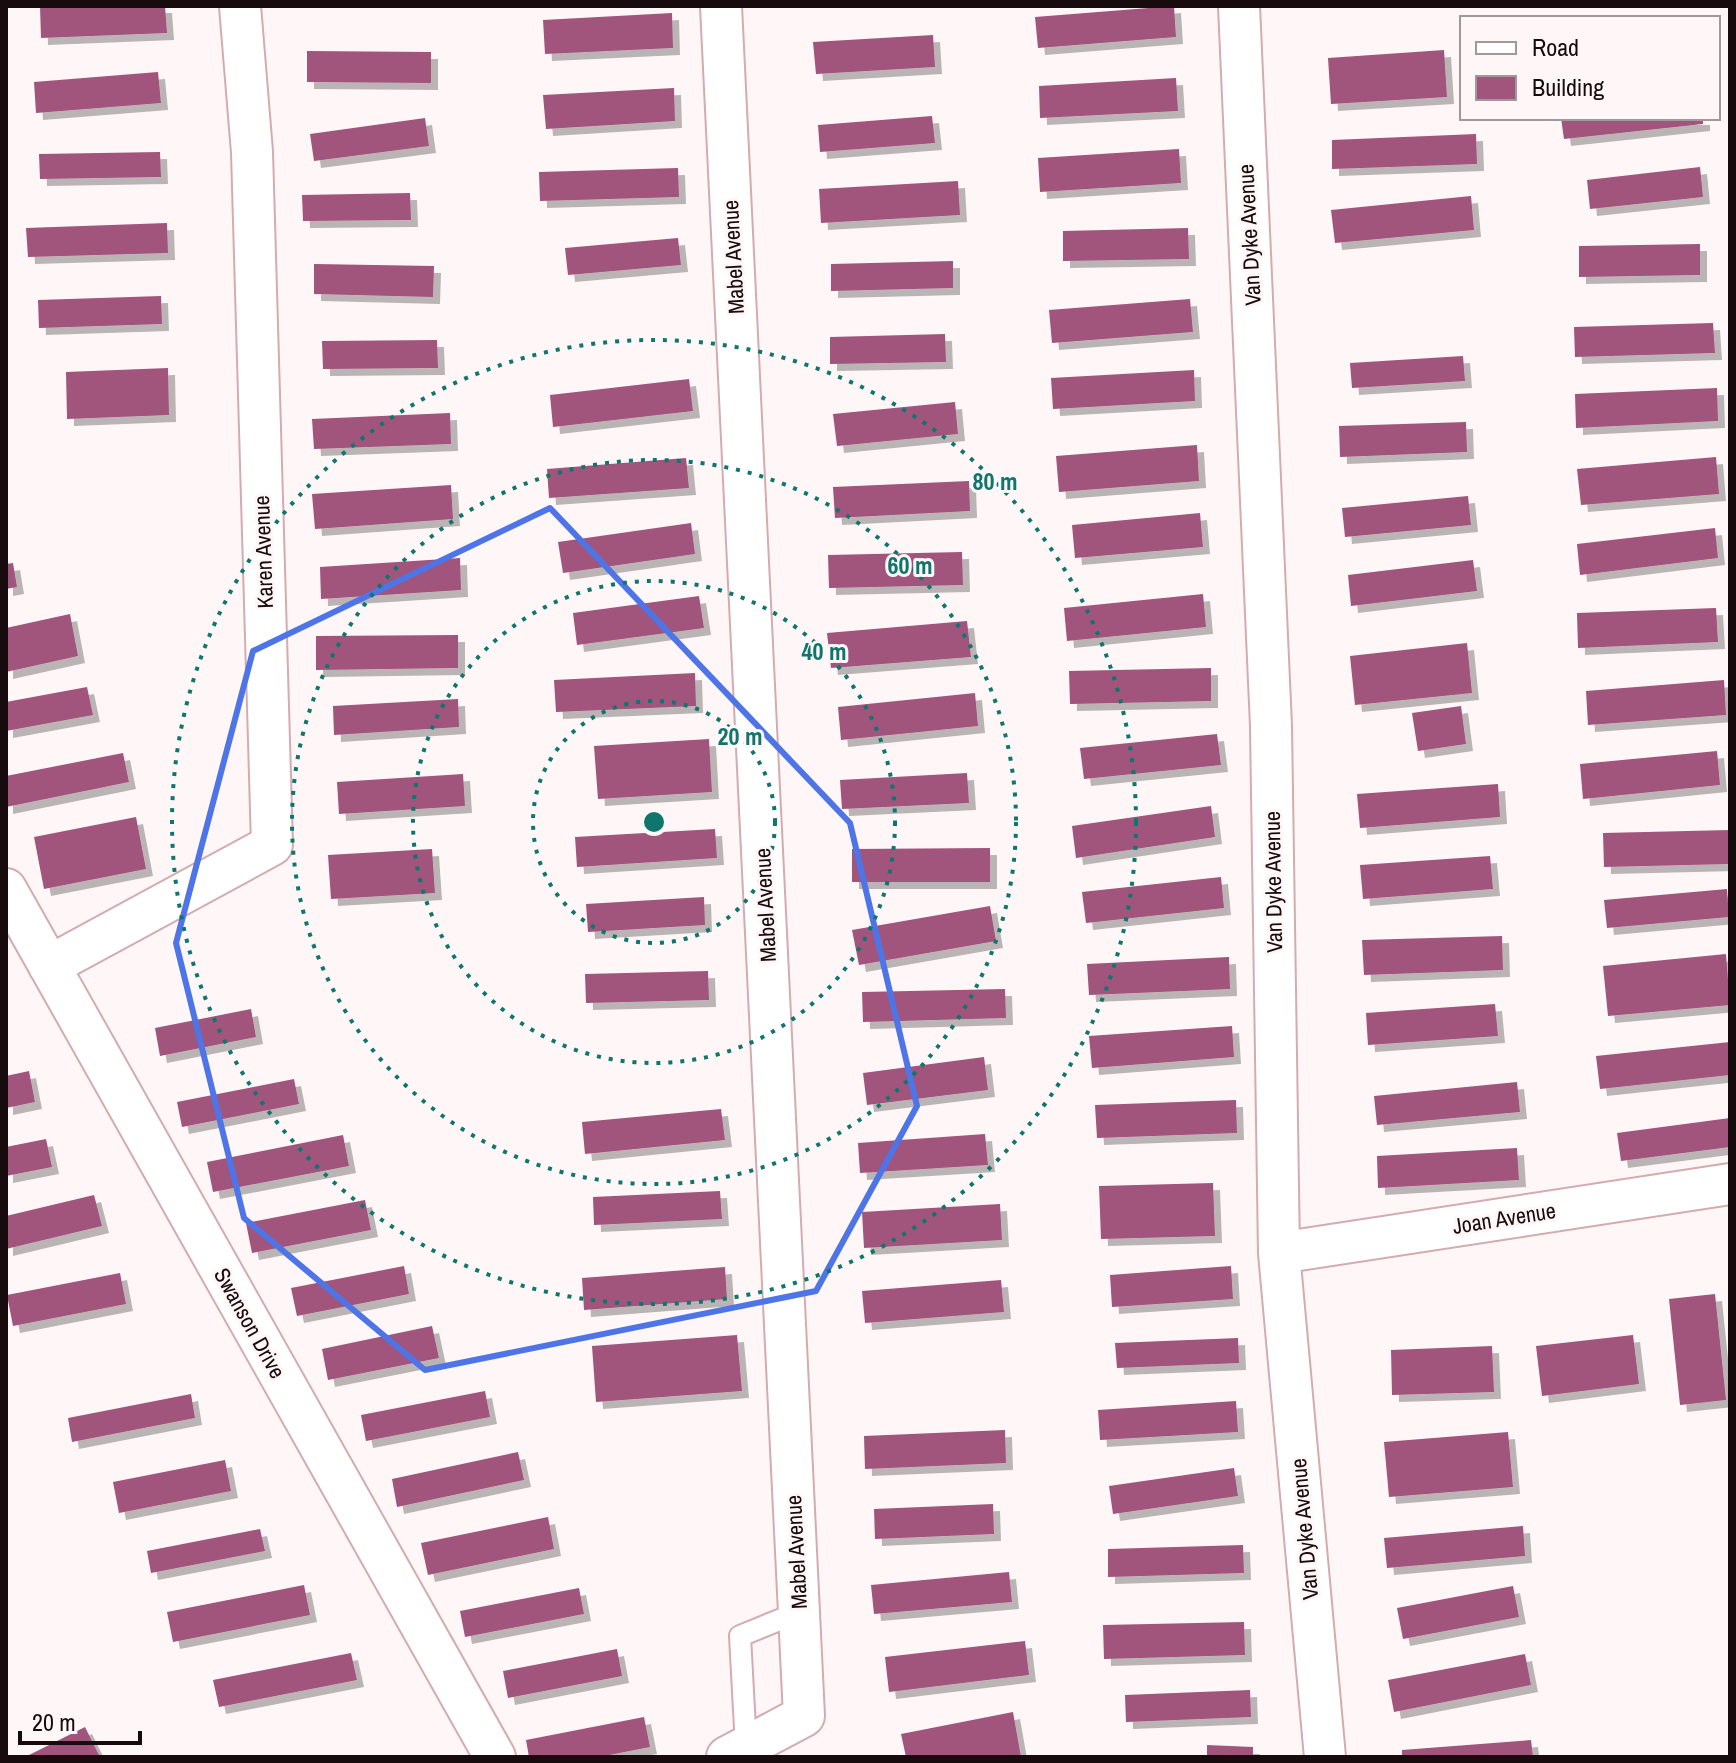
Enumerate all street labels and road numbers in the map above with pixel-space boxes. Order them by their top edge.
street label: Van Dyke Avenue [1230,163,1268,307]
street label: Mabel Avenue [715,199,751,315]
street label: Karen Avenue [246,495,280,609]
street label: Van Dyke Avenue [1257,811,1289,953]
street label: Mabel Avenue [747,847,783,963]
street label: Joan Avenue [1450,1195,1558,1241]
street label: Swanson Drive [207,1262,293,1384]
street label: Van Dyke Avenue [1283,1457,1325,1601]
street label: Mabel Avenue [778,1494,814,1610]

